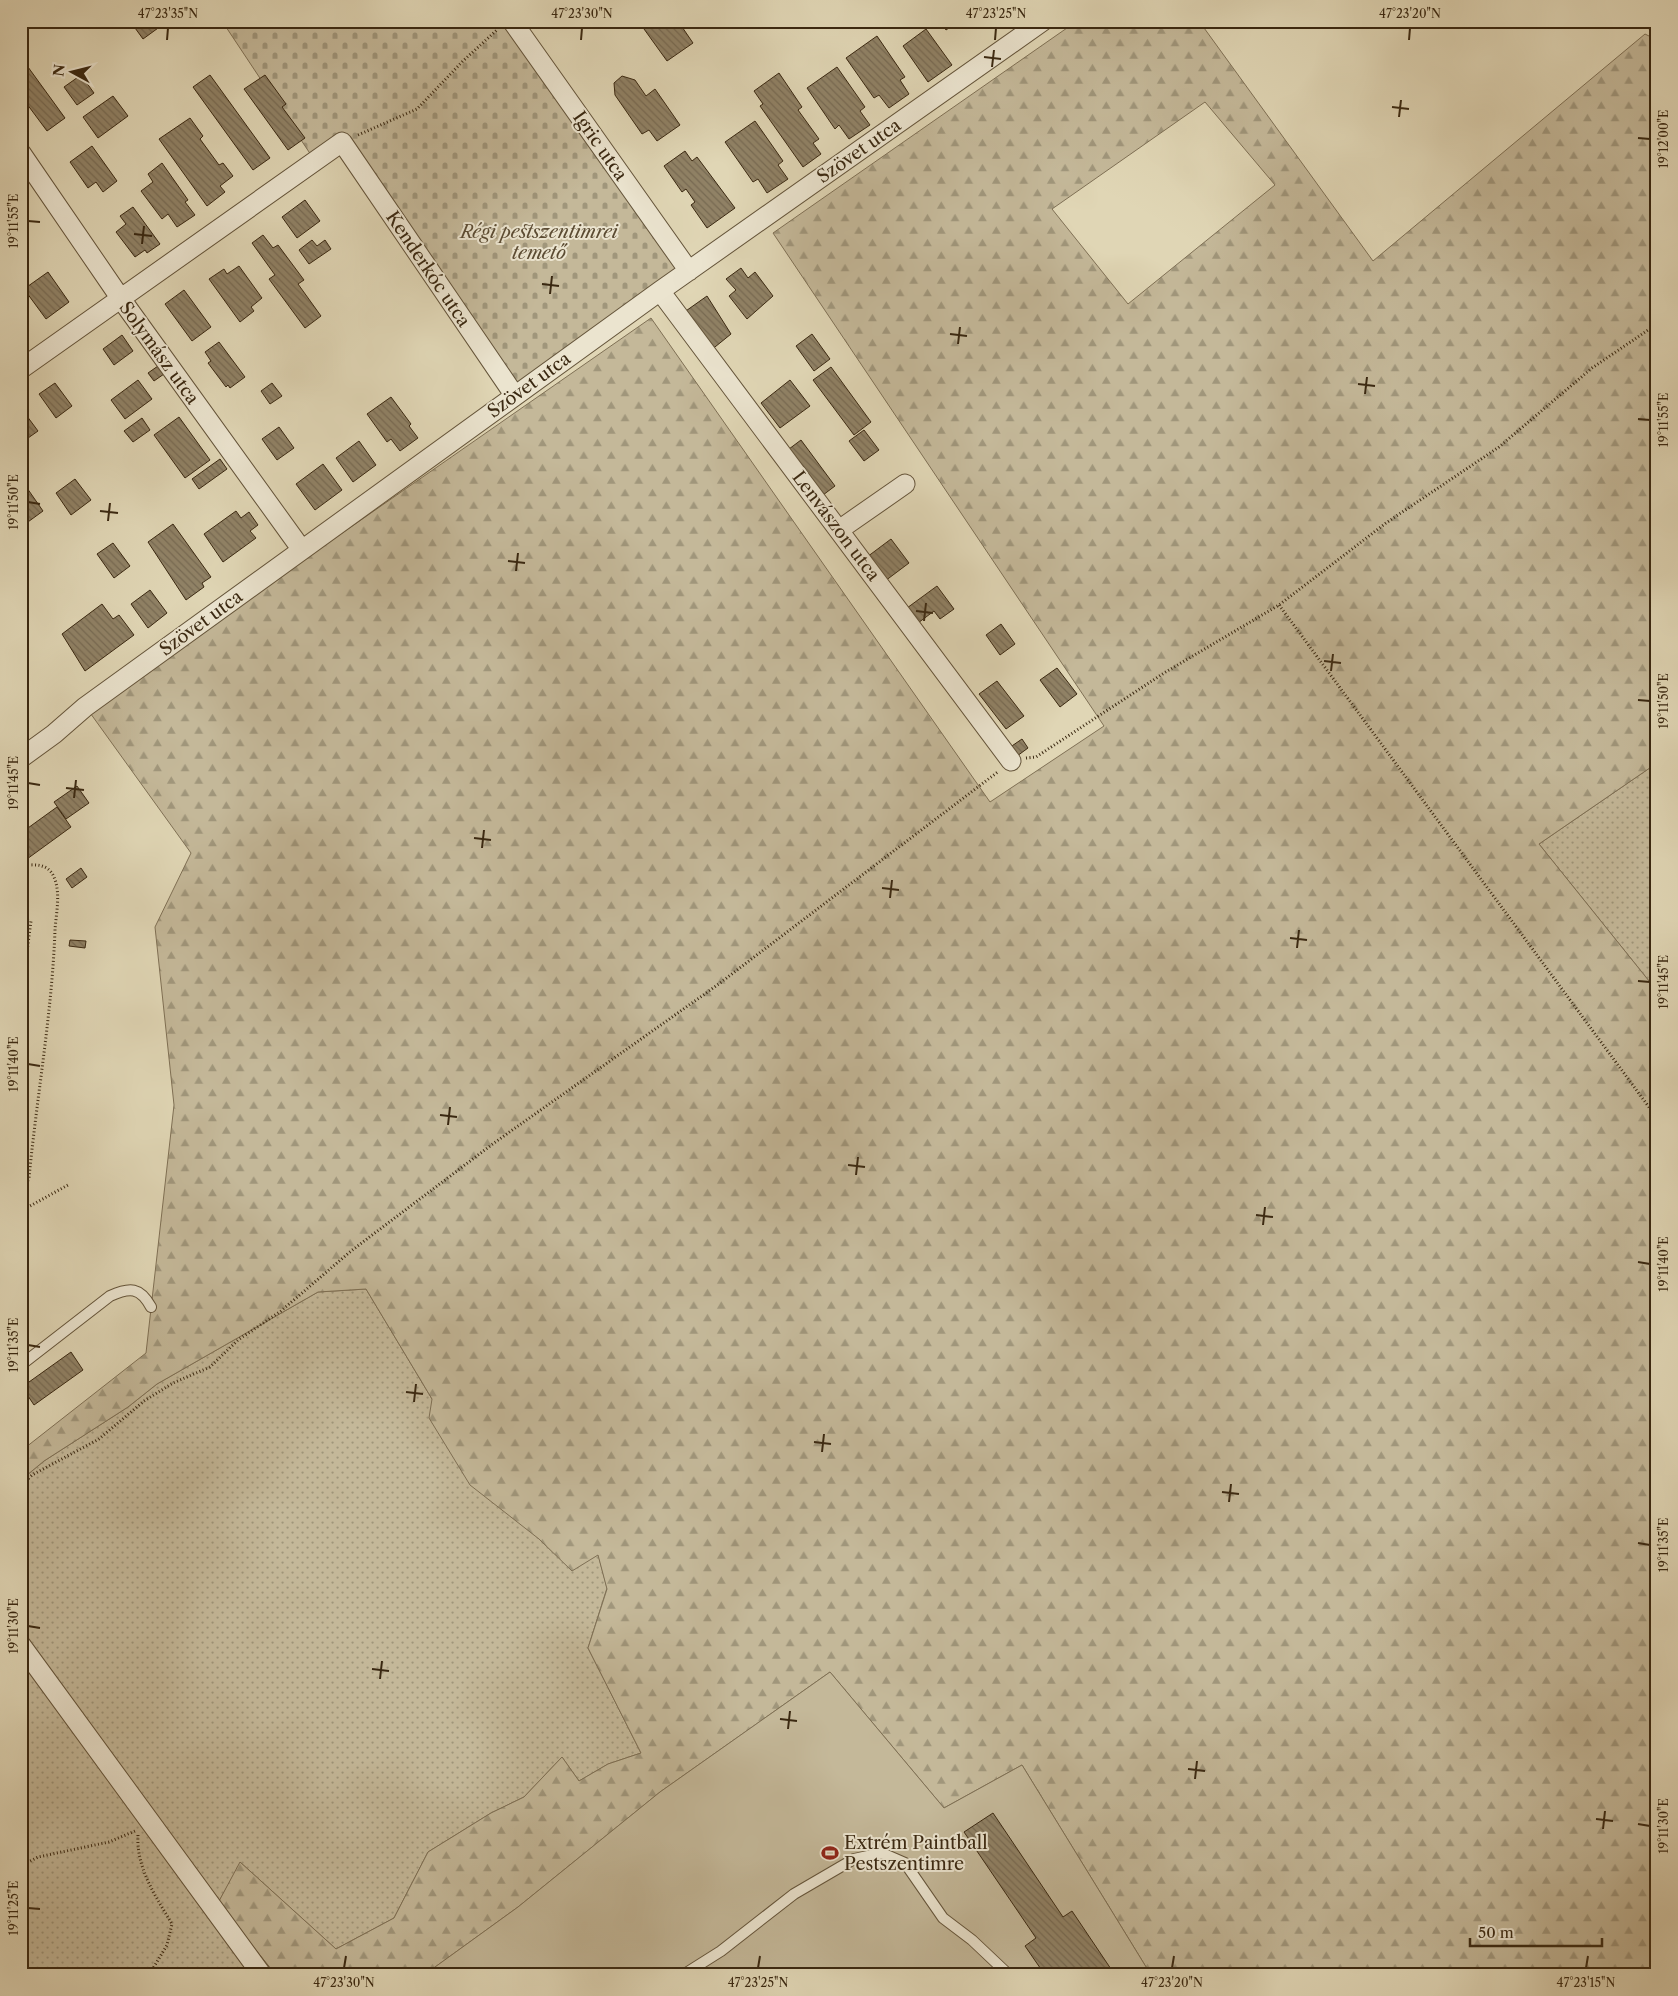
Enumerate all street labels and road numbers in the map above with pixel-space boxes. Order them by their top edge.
street label: Igric utca [568,107,632,185]
street label: Szövet utca [813,114,906,188]
street label: Kenderkóc utca [381,207,475,331]
street label: Solymász utca [114,297,204,409]
street label: Szövet utca [483,347,575,423]
street label: Lenvászon utca [787,467,885,586]
street label: Szövet utca [155,585,247,661]

